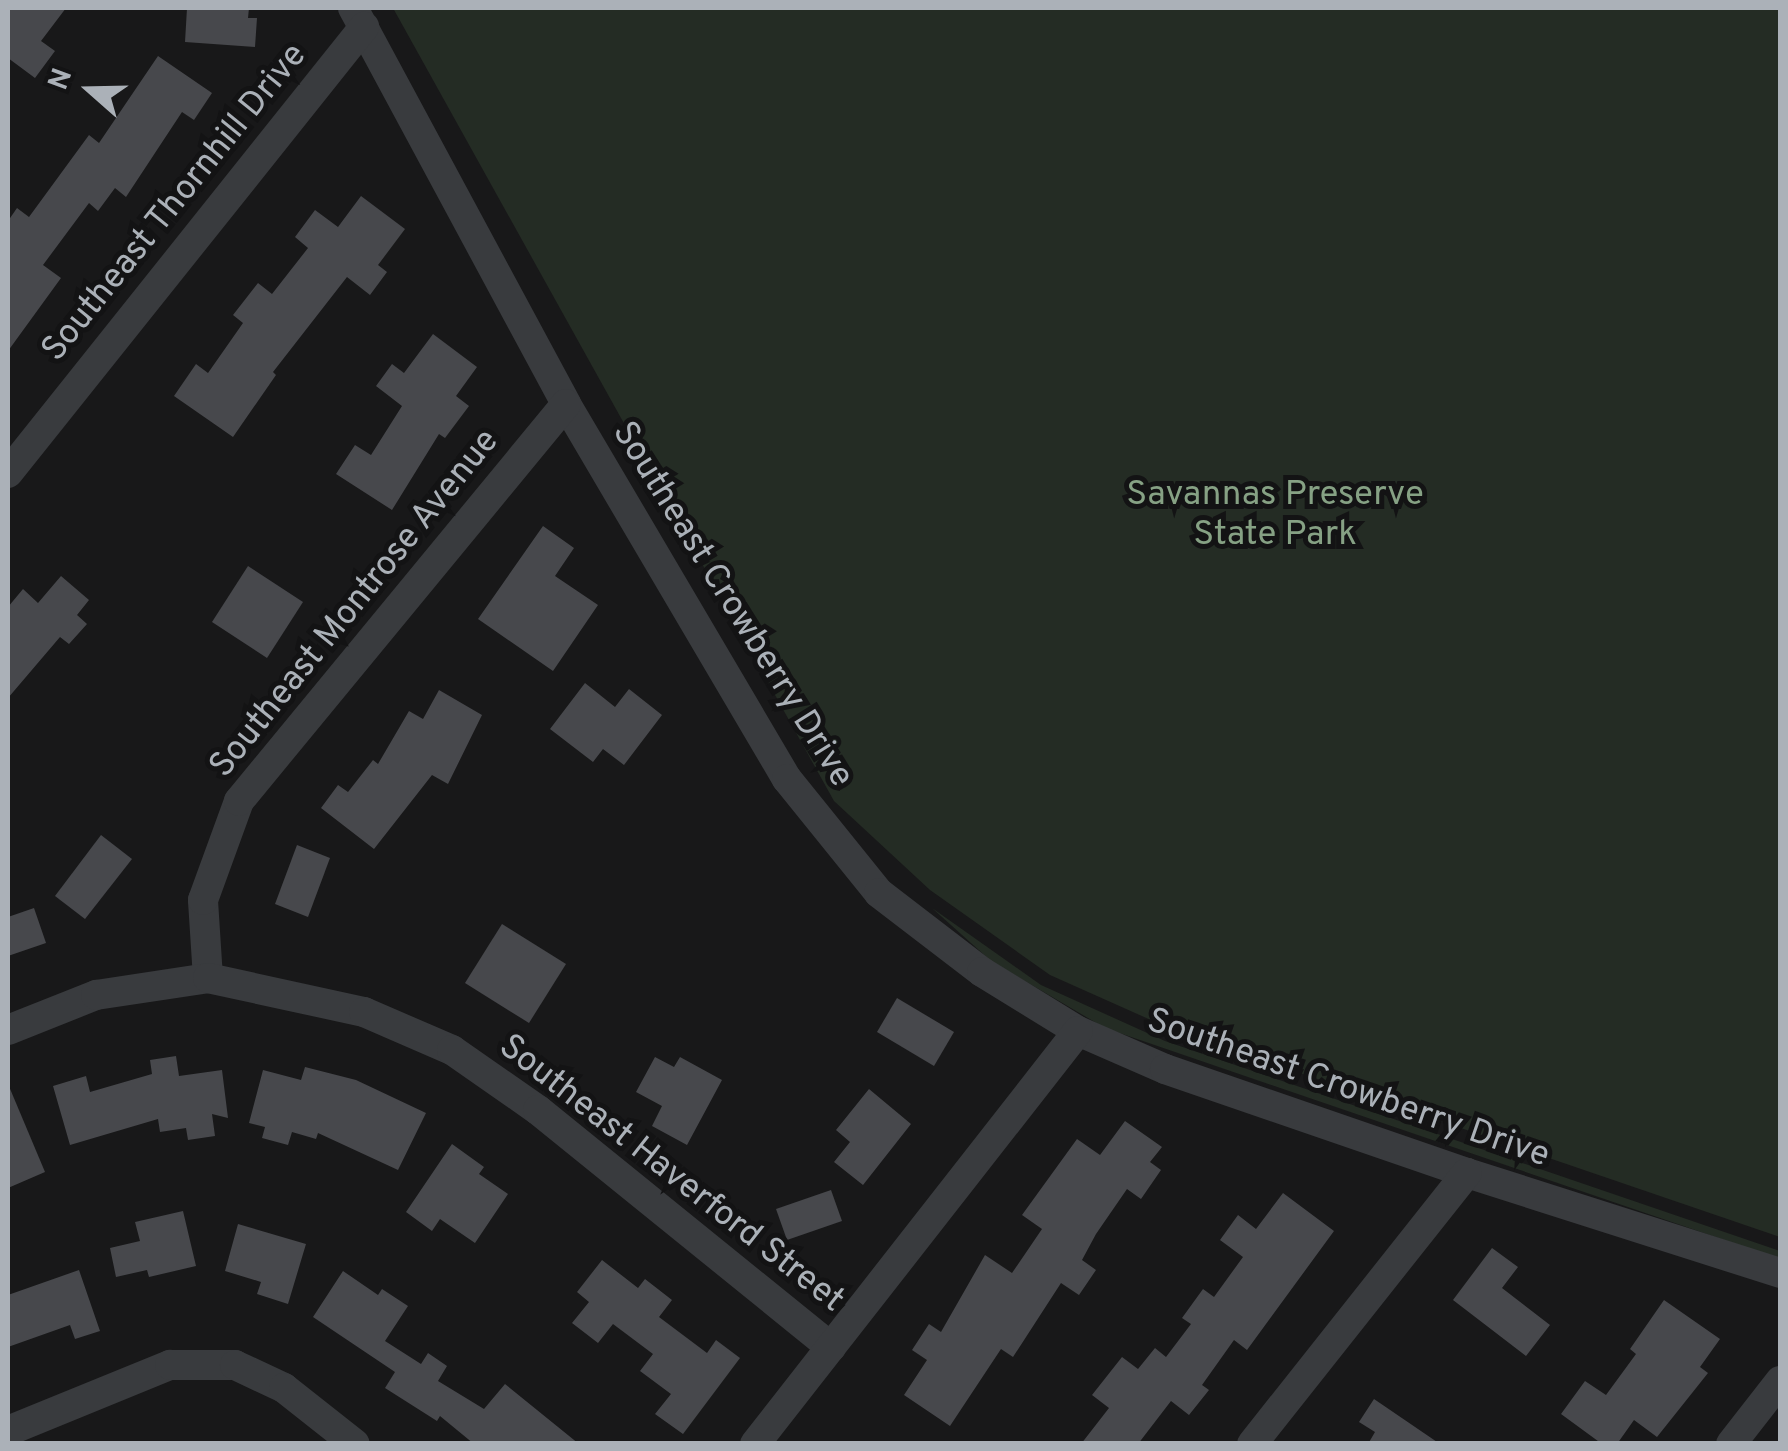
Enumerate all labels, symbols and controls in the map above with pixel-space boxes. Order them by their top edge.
street label: Southeast Thornhill Drive [33,35,317,371]
north arrow [40,40,140,140]
text: N [41,64,82,95]
street label: Southeast Crowberry Drive [602,415,862,795]
street label: Southeast Montrose Avenue [201,421,509,787]
park label: Savannas Preserve State Park [1126,474,1424,556]
street label: Southeast Crowberry Drive [1141,1000,1555,1178]
street label: Southeast Haverford Street [490,1026,852,1322]

